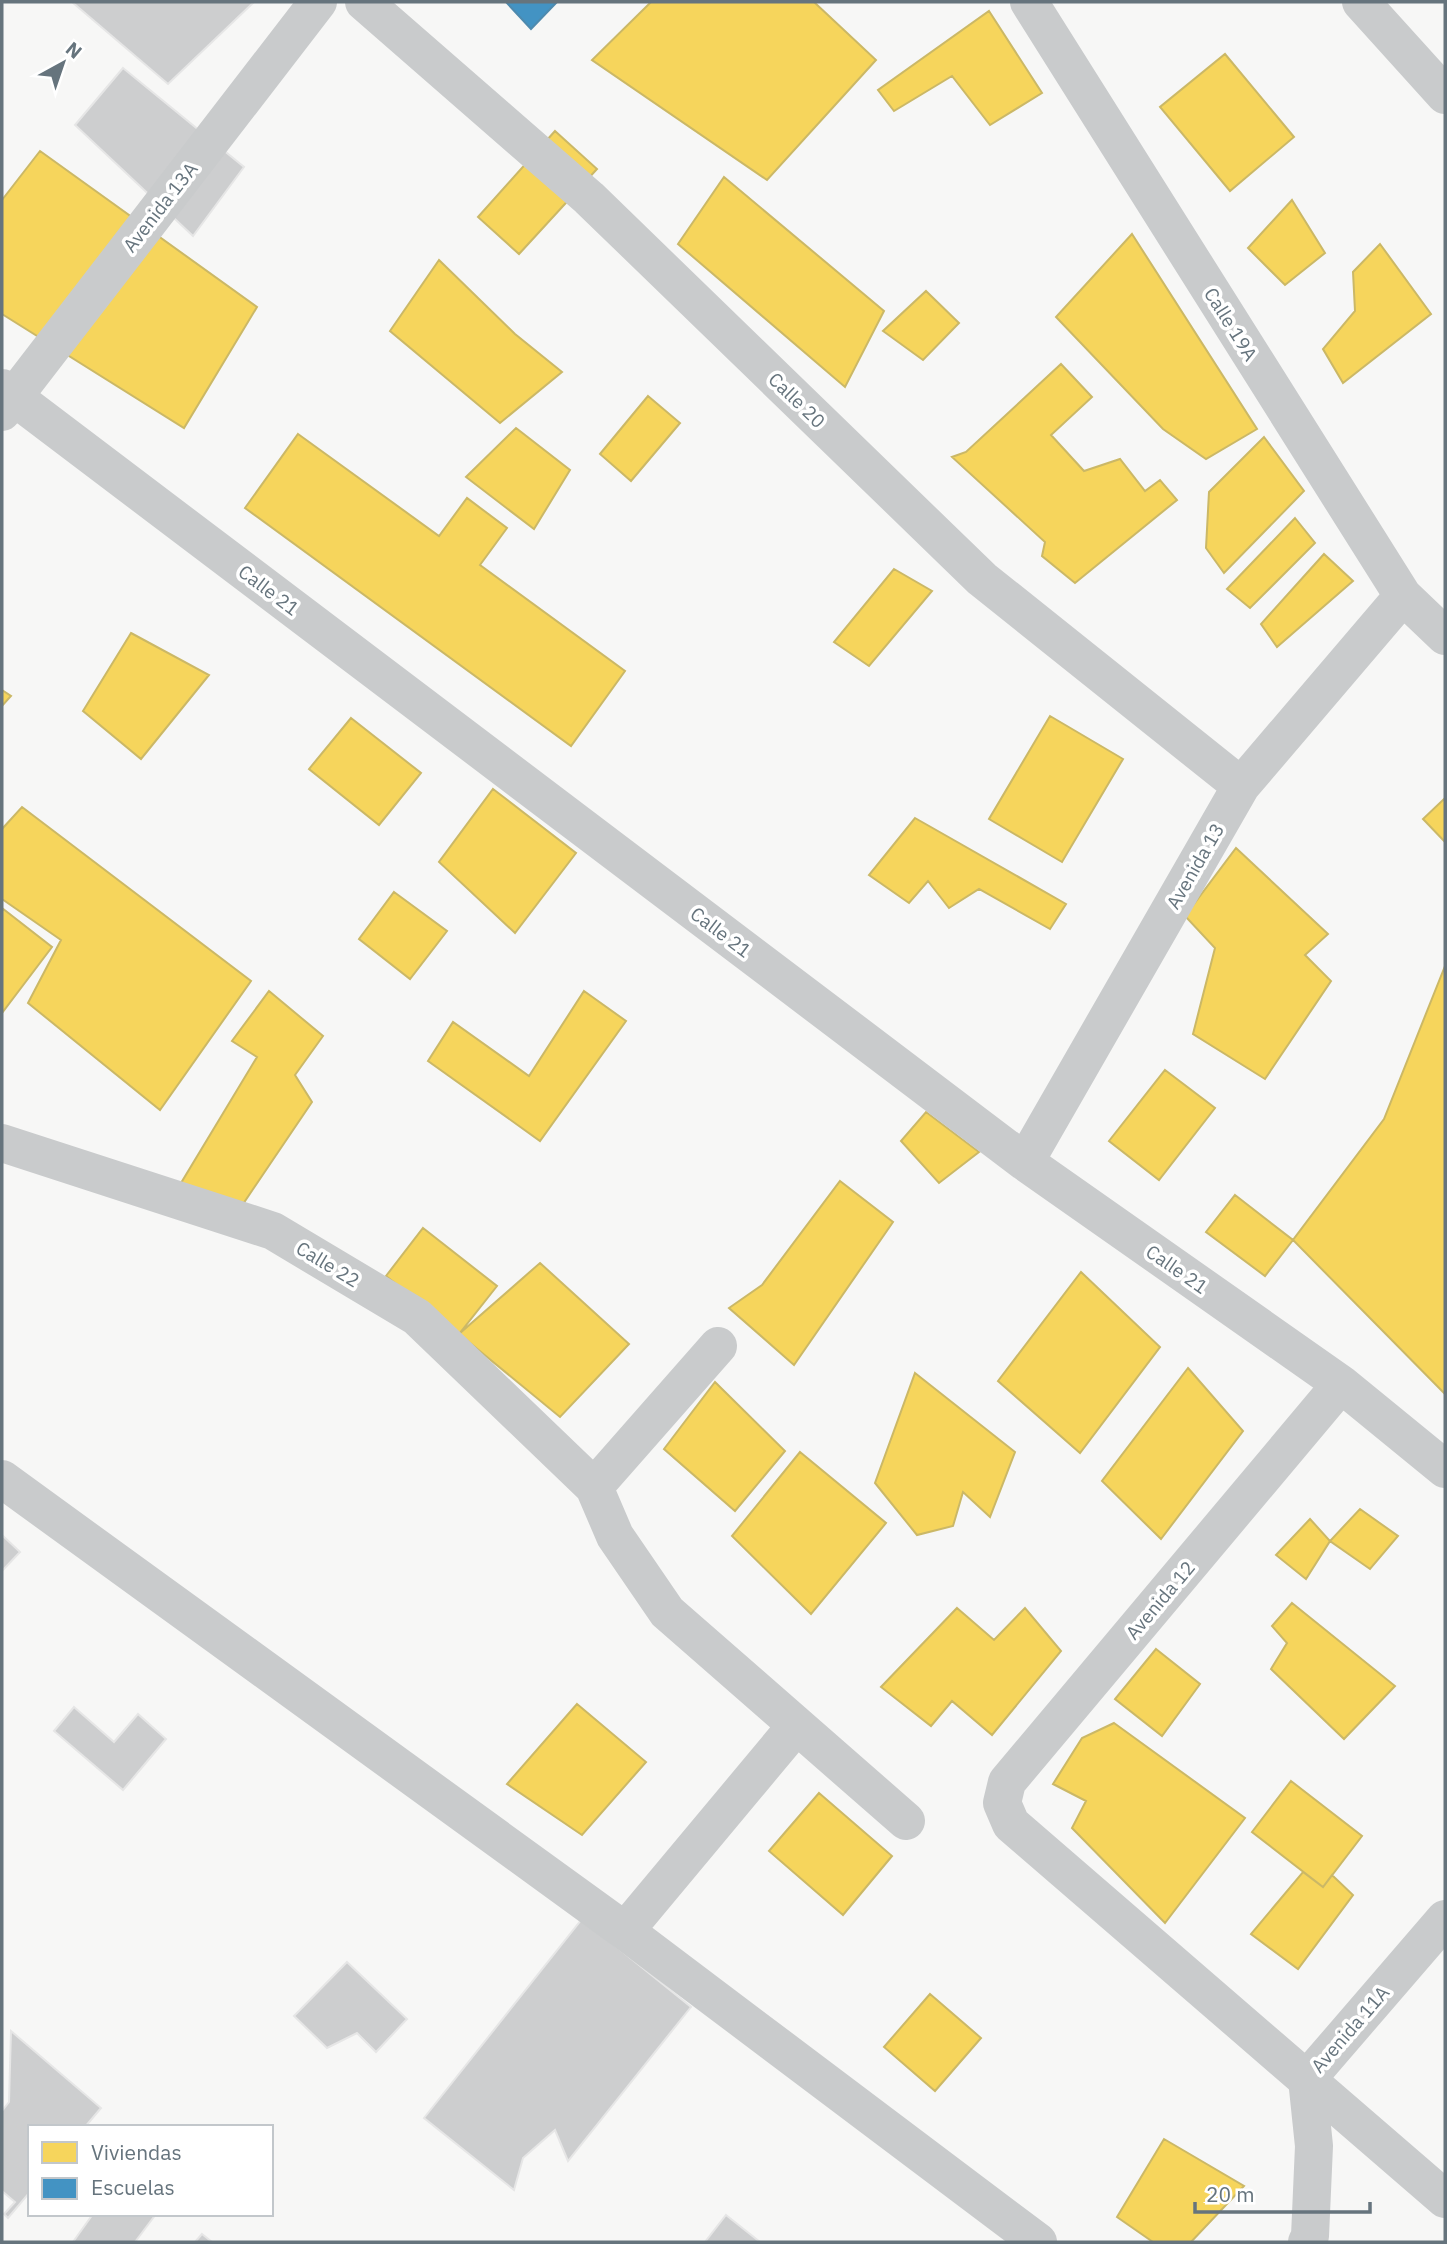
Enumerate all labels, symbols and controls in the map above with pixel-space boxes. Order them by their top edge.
north arrow [28,28,98,98]
text: N [61,36,87,64]
street label: Avenida 13A [117,157,203,257]
street label: Calle 19A [1199,283,1263,365]
street label: Calle 20 [764,367,830,433]
street label: Calle 21 [234,559,304,621]
street label: Avenida 13 [1161,819,1229,913]
street label: Calle 21 [686,901,756,963]
street label: Calle 22 [292,1236,364,1292]
street label: Calle 21 [1141,1239,1213,1299]
street label: Avenida 12 [1120,1556,1200,1644]
street label: Avenida 11A [1306,1981,1394,2077]
legend [28,2125,273,2216]
text: Viviendas [91,2138,182,2166]
scale bar [1195,2170,1370,2214]
text: Escuelas [91,2173,175,2201]
text: 20 m [1206,2180,1255,2208]

